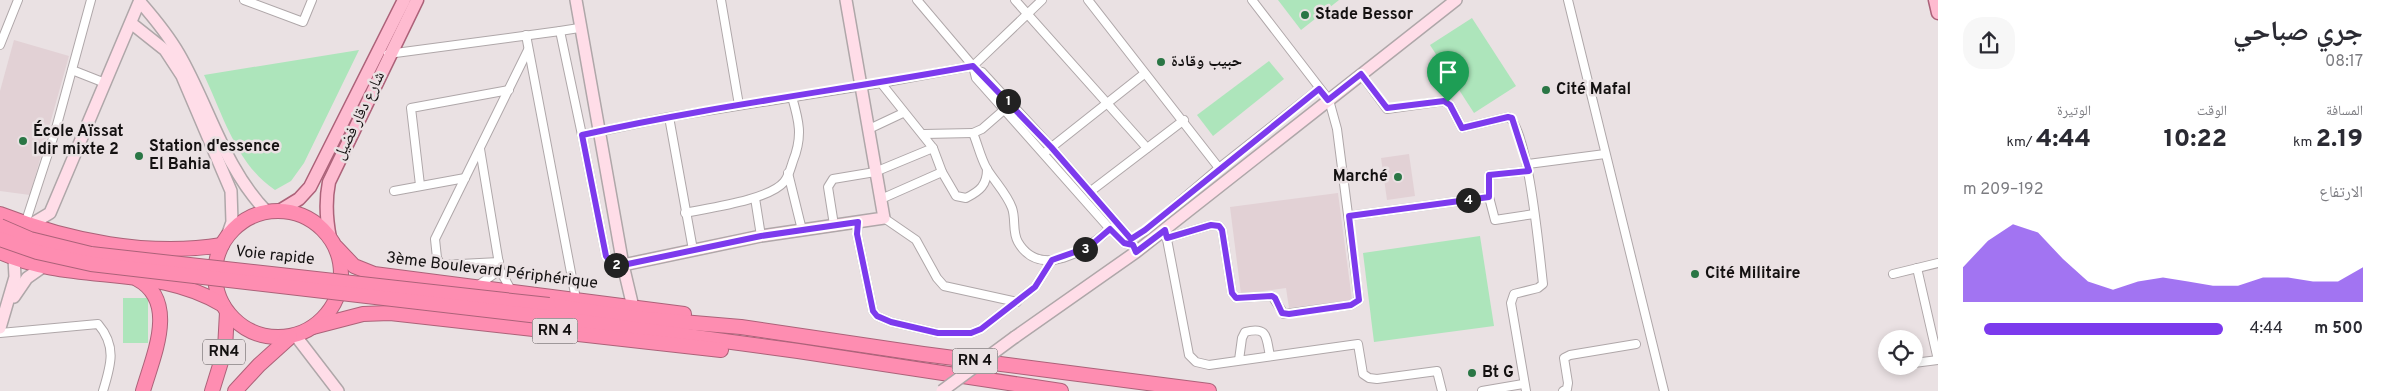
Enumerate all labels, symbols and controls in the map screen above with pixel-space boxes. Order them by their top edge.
place label: Stade Bessor [1315,5,1413,25]
marker: Stade Bessor [1299,9,1311,21]
text: جري صباحي [2233,15,2363,51]
button: share [1963,17,2015,69]
pin [1427,51,1469,102]
place label: حبيب وقادة [1171,52,1242,72]
text: 08:17 [2325,52,2363,72]
marker: حبيب وقادة [1155,56,1167,68]
icon: arrive [1434,58,1462,86]
street label: شارع دقار فضيل [330,69,390,163]
place label: Cité Mafal [1556,80,1631,100]
marker: Cité Mafal [1540,84,1552,96]
pin: 1 [996,88,1020,114]
text: 1 [1006,93,1011,110]
text: الوتيرة [2057,103,2091,120]
text: الوقت [2197,103,2227,120]
text: المسافة [2326,103,2363,120]
place label: École Aïssat Idir mixte 2 [33,120,124,160]
text: 4:44 [2036,124,2091,156]
text: 10:22 [2163,124,2227,156]
text: 2.19 [2316,124,2363,156]
text: /km [2006,134,2036,151]
text: km [2293,134,2316,151]
marker: École Aïssat Idir mixte 2 [17,135,29,147]
place label: Station d'essence El Bahia [149,137,280,175]
marker: Station d'essence El Bahia [133,150,145,162]
place label: Marché [1333,167,1388,187]
marker: Marché [1392,171,1404,183]
text: 192–209 m [1963,180,2043,200]
text: الارتفاع [2319,183,2363,203]
pin: 4 [1456,188,1480,212]
text: 4 [1464,192,1473,209]
pin: 3 [1072,236,1098,262]
text: 3 [1081,241,1090,258]
street label: Voie rapide [234,242,316,270]
street label: 3ème Boulevard Périphérique [385,248,599,294]
pin: 2 [604,252,628,278]
text: 2 [612,257,621,274]
place label: Cité Militaire [1705,264,1800,284]
marker: Cité Militaire [1689,268,1701,280]
road number: RN 4 [532,318,578,344]
text: 4:44 [2250,319,2283,339]
text: 500 m [2314,319,2363,339]
map controls [1878,330,1923,375]
button: locate [1878,330,1923,375]
road number: RN4 [203,340,245,364]
road number: RN 4 [952,348,998,374]
place label: Bt G [1482,363,1514,383]
marker: Bt G [1466,367,1478,379]

